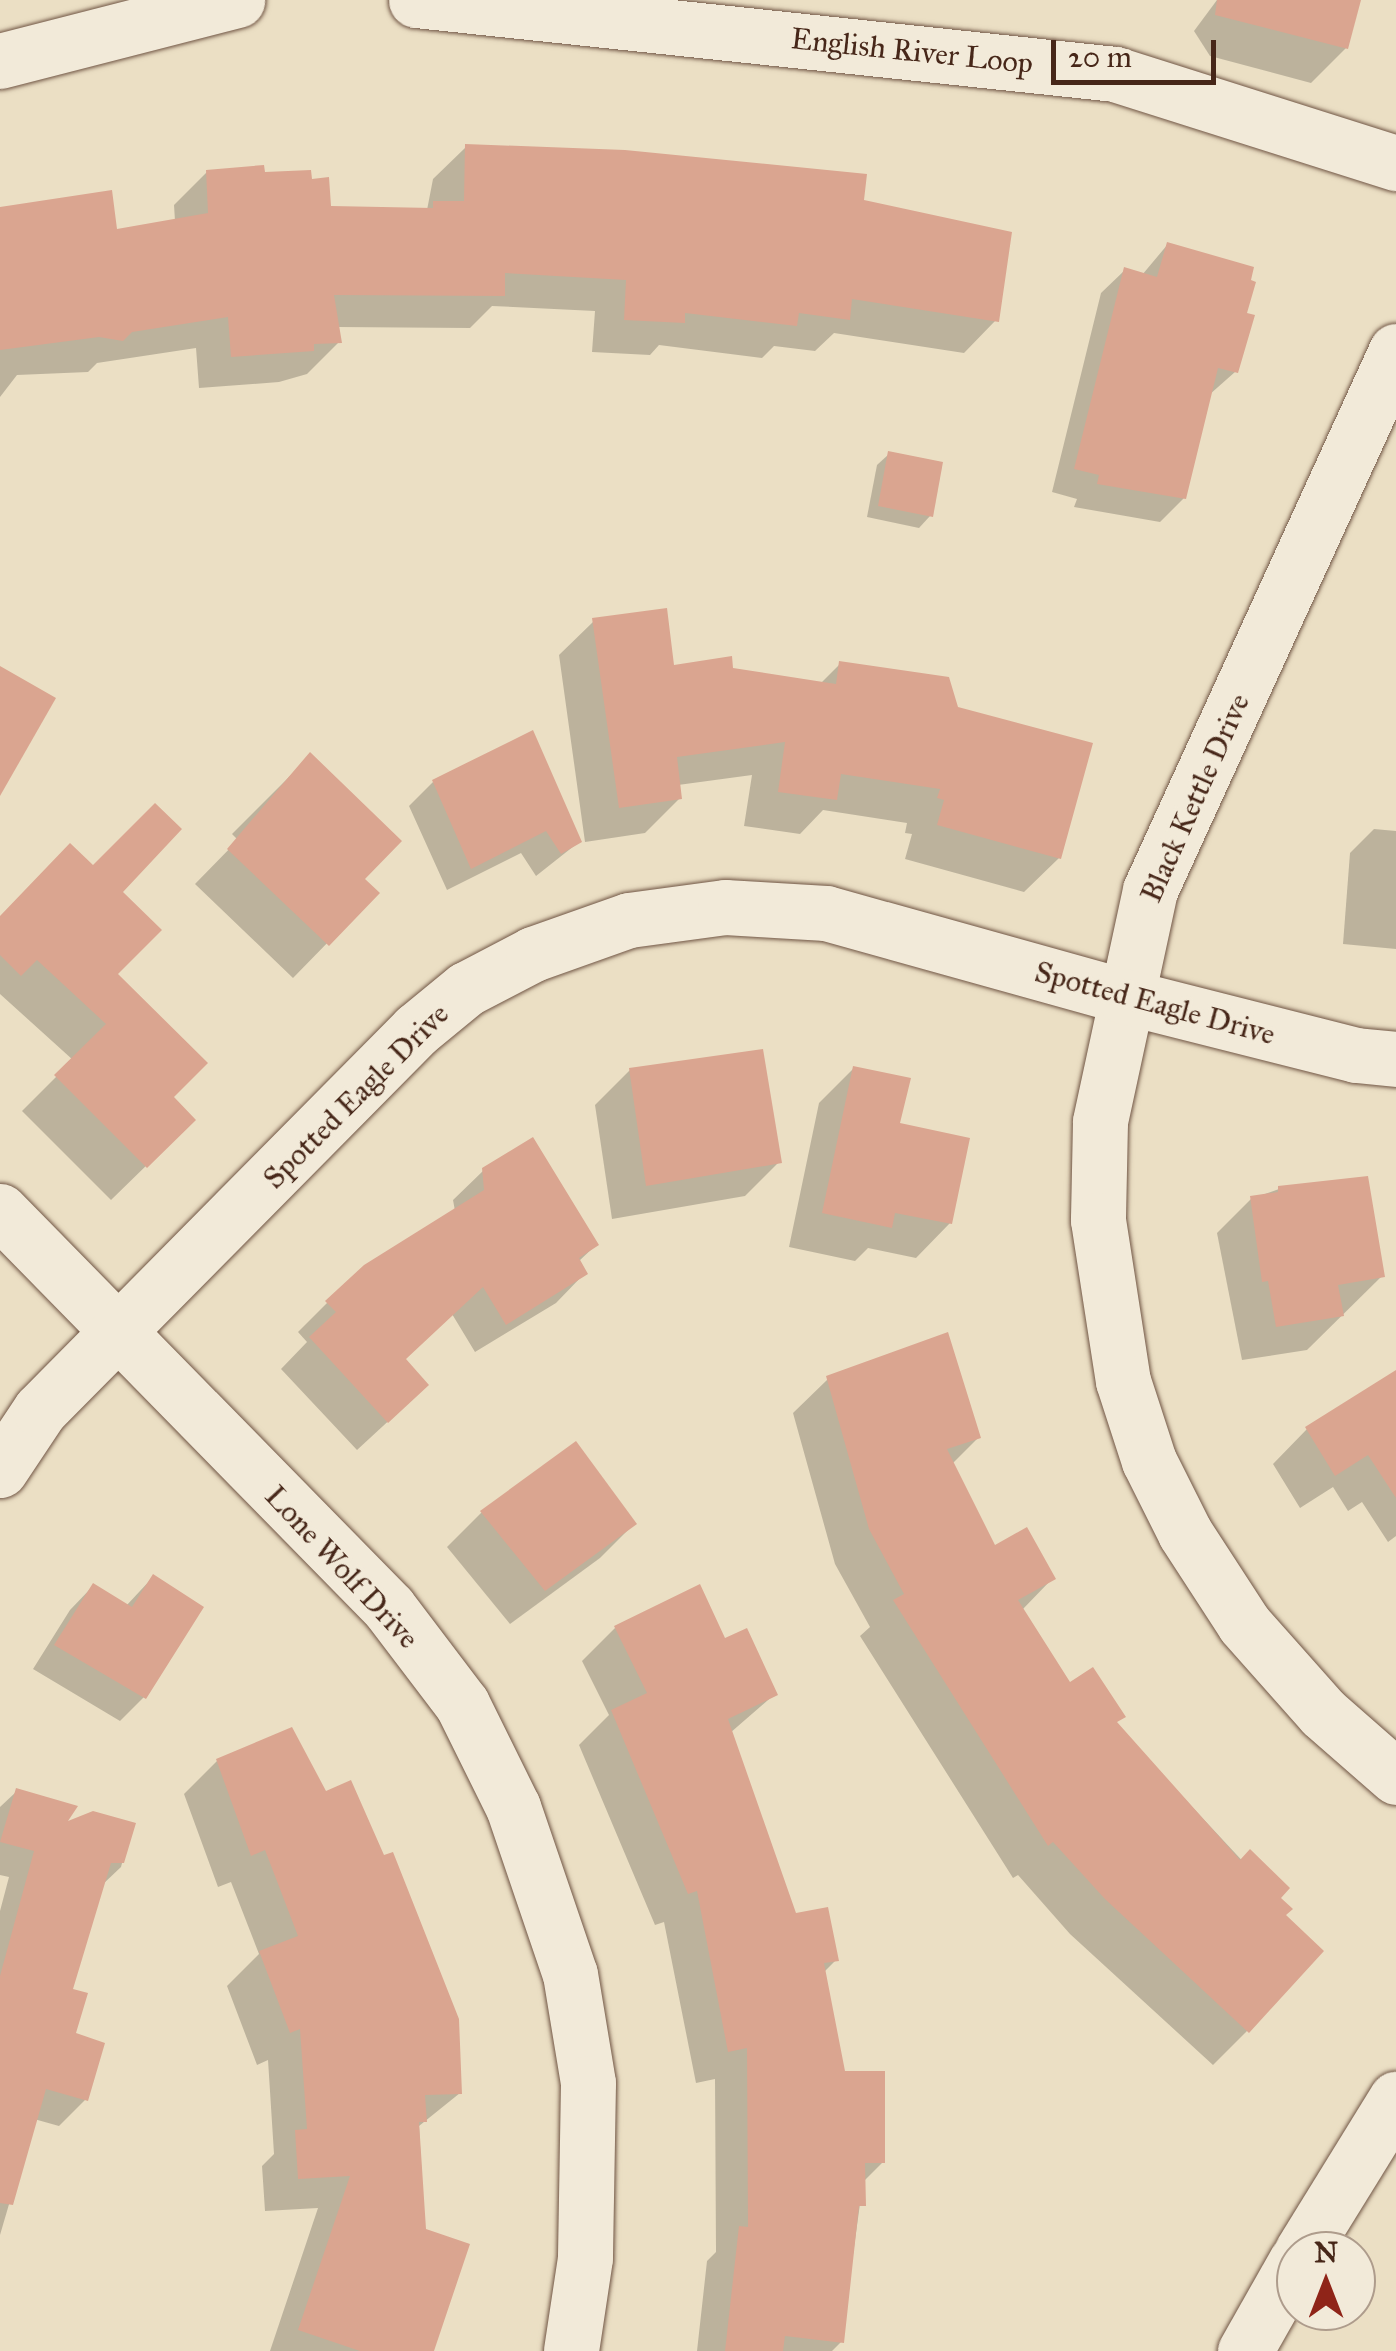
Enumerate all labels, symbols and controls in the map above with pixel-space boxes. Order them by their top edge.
street label: English River Loop [789,20,1035,82]
scale bar [1056,20,1221,82]
text: 20 m [1068,39,1132,75]
street label: Black Kettle Drive [1133,688,1257,908]
street label: Spotted Eagle Drive [1031,954,1279,1052]
street label: Spotted Eagle Drive [256,996,456,1196]
street label: Lone Wolf Drive [257,1478,427,1656]
north arrow [1276,2231,1376,2331]
text: N [1314,2235,1338,2270]

